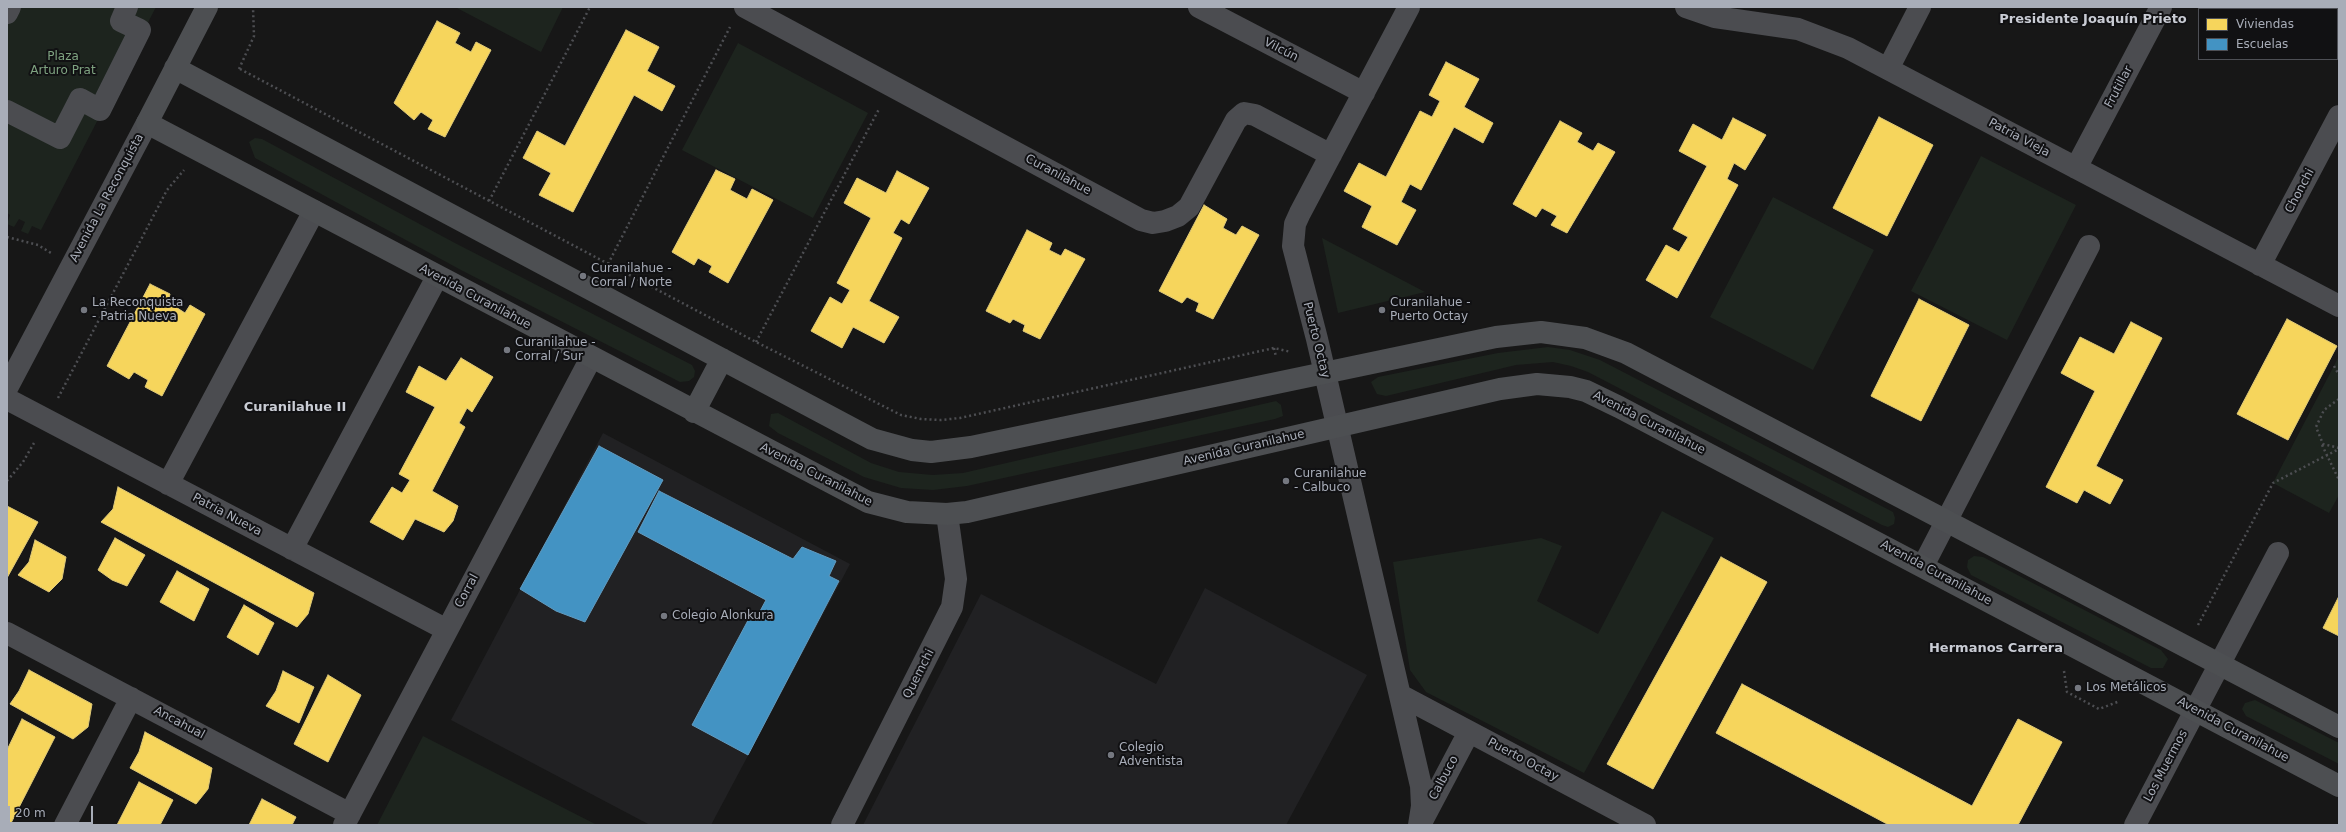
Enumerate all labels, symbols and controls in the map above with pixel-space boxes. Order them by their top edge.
legend [2198,8,2338,60]
district label: Presidente Joaquín Prieto [1999,12,2187,28]
text: Viviendas [2236,17,2294,31]
street label: Vilcún [1262,35,1300,65]
text: Escuelas [2236,37,2288,51]
park label: Plaza Arturo Prat [30,50,96,78]
street label: Frutillar [2102,64,2136,110]
street label: Patria Vieja [1986,116,2052,160]
street label: Avenida La Reconquista [67,131,147,265]
street label: Curanilahue [1023,152,1093,198]
street label: Chonchi [2282,166,2318,216]
street label: Avenida Curanilahue [417,261,533,333]
place label: Curanilahue - Corral / Norte [591,262,672,290]
marker: Curanilahue - Corral / Norte [578,271,588,281]
place label: La Reconquista - Patria Nueva [92,296,183,324]
place label: Curanilahue - Puerto Octay [1390,296,1471,324]
street label: Puerto Octay [1300,300,1332,380]
marker: La Reconquista - Patria Nueva [79,305,89,315]
marker: Curanilahue - Puerto Octay [1377,305,1387,315]
place label: Curanilahue - Corral / Sur [515,336,596,364]
marker: Curanilahue - Corral / Sur [502,345,512,355]
street label: Avenida Curanilahue [1590,388,1708,458]
district label: Curanilahue II [244,400,346,416]
street label: Avenida Curanilahue [1182,427,1306,469]
street label: Avenida Curanilahue [757,440,875,510]
place label: Curanilahue - Calbuco [1294,467,1366,495]
marker: Curanilahue - Calbuco [1281,476,1291,486]
street label: Patria Nueva [190,491,264,539]
street label: Avenida Curanilahue [1878,537,1994,609]
street label: Corral [452,572,482,610]
place label: Colegio Alonkura [672,609,774,623]
marker: Colegio Alonkura [659,611,669,621]
district label: Hermanos Carrera [1929,641,2063,657]
street label: Quemchi [900,647,938,701]
place label: Los Metálicos [2086,681,2167,695]
marker: Los Metálicos [2073,683,2083,693]
street label: Avenida Curanilahue [2175,694,2291,766]
street label: Ancahual [151,704,207,742]
street label: Los Muermos [2141,728,2191,804]
street label: Puerto Octay [1485,735,1561,785]
place label: Colegio Adventista [1119,741,1183,769]
marker: Colegio Adventista [1106,750,1116,760]
street label: Calbuco [1426,753,1462,803]
scale bar [10,798,95,824]
text: 20 m [15,806,46,820]

